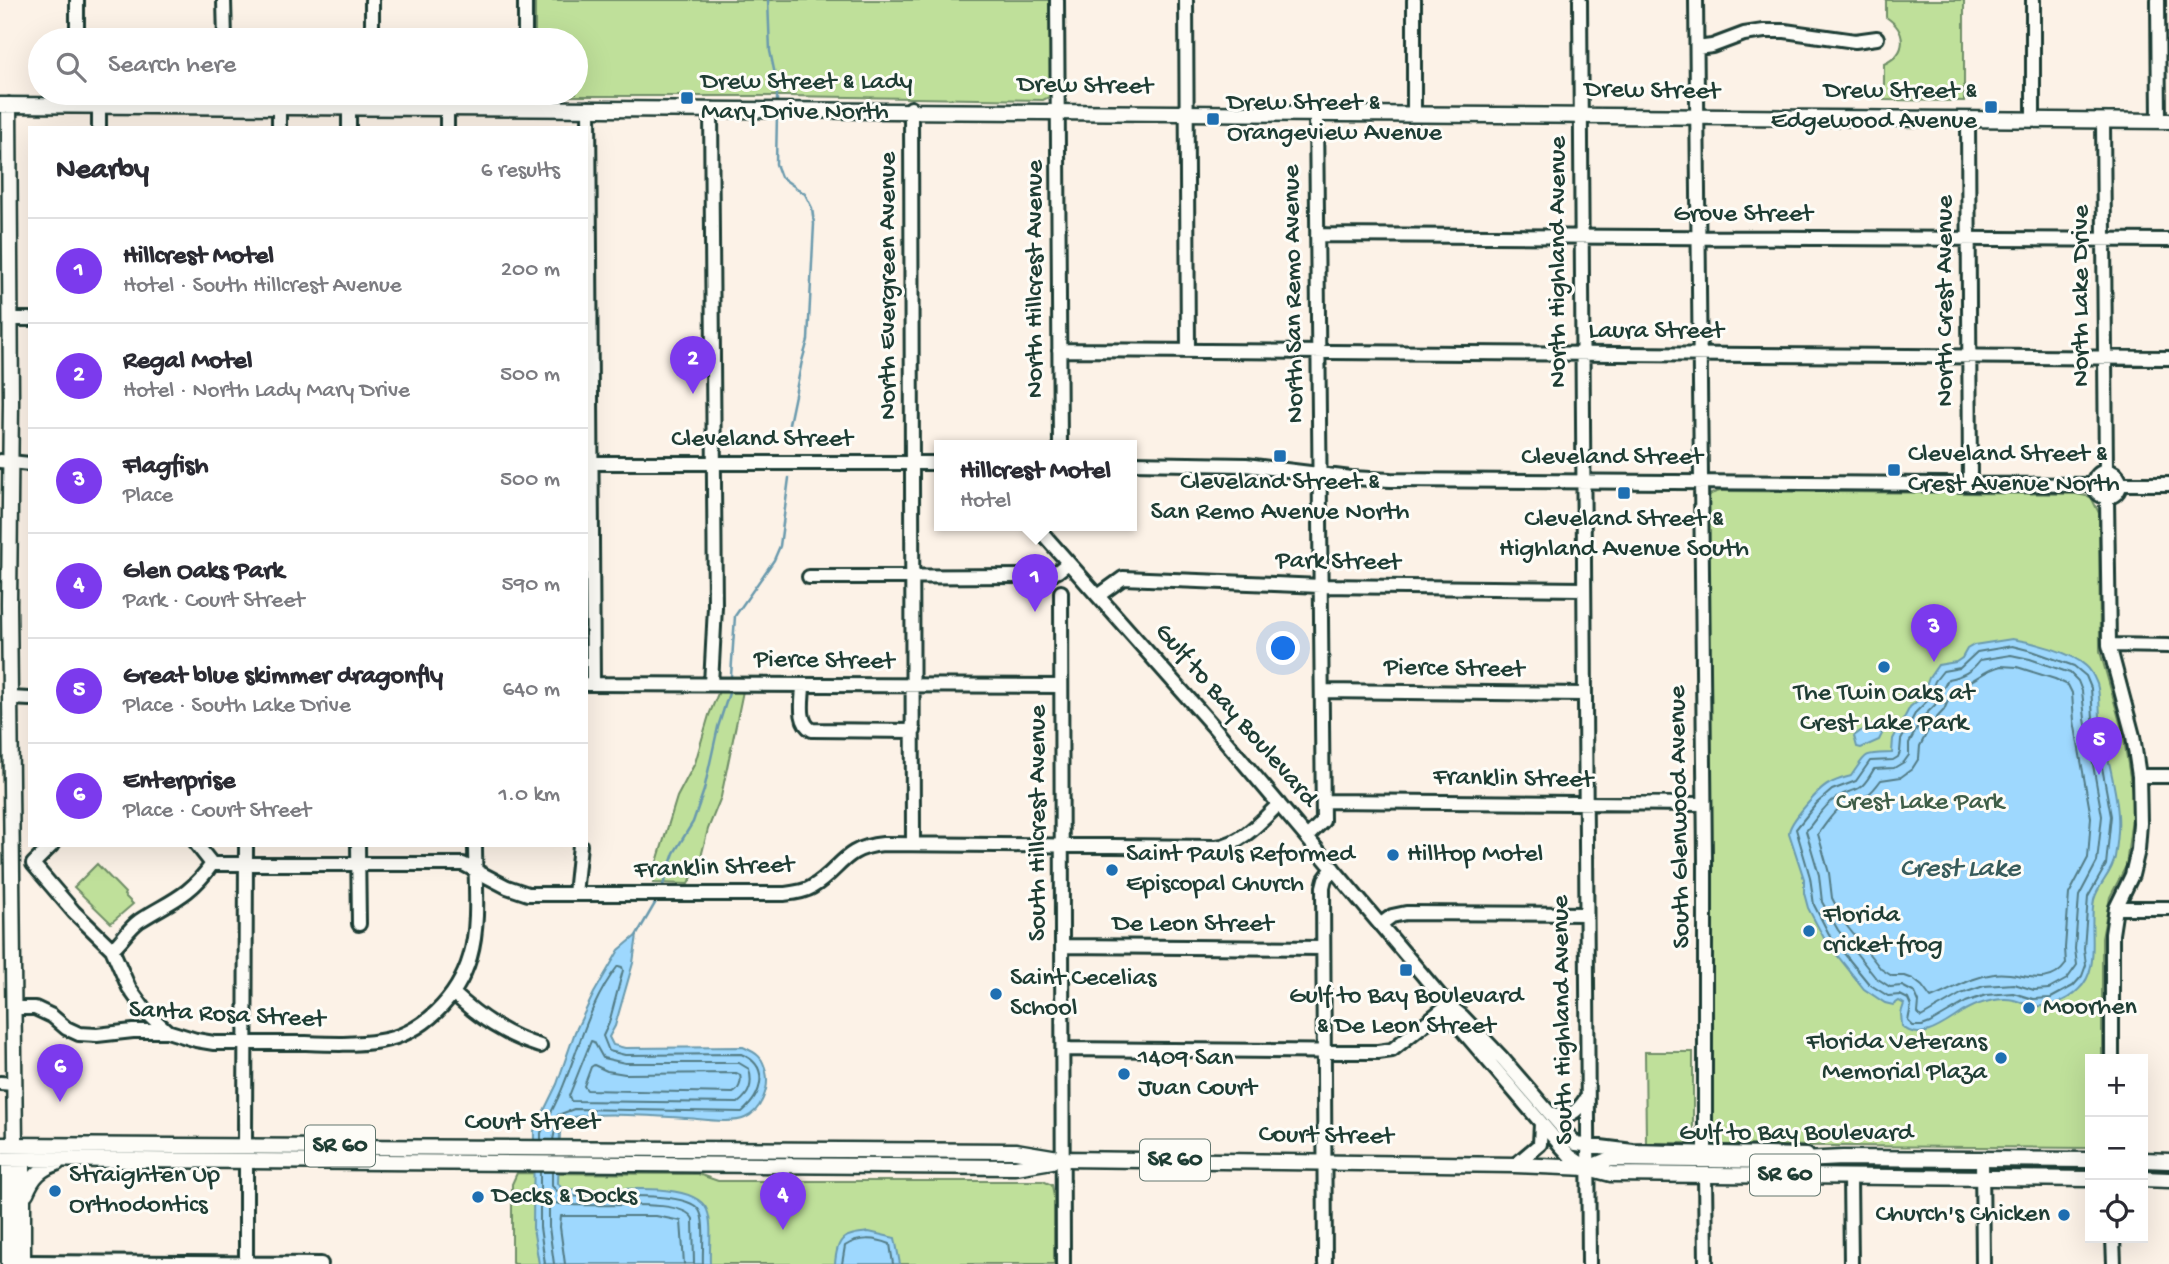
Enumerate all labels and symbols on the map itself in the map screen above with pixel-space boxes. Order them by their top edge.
place label: Drew Street & Lady Mary Drive North [699,68,913,129]
street label: Drew Street [1015,70,1155,104]
street label: Drew Street [1582,75,1722,109]
place label: Drew Street & Edgewood Avenue [1771,77,1978,138]
place label: Drew Street & Orangeview Avenue [1225,89,1442,150]
marker: Drew Street & Lady Mary Drive North [679,90,695,106]
marker: Drew Street & Edgewood Avenue [1983,99,1999,115]
marker: Drew Street & Orangeview Avenue [1205,111,1221,127]
street label: North Highland Avenue [1544,136,1575,388]
street label: North Evergreen Avenue [874,151,905,420]
street label: North Hillcrest Avenue [1021,159,1052,398]
street label: North San Remo Avenue [1277,164,1313,424]
street label: North Crest Avenue [1931,195,1962,407]
street label: Grove Street [1673,200,1815,231]
street label: North Lake Drive [2067,204,2098,387]
street label: Laura Street [1588,317,1726,348]
pin: 2 [670,336,716,394]
street label: Cleveland Street [671,425,855,456]
place label: Cleveland Street & Crest Avenue North [1908,440,2120,501]
street label: Cleveland Street [1521,443,1705,474]
marker: Cleveland Street & San Remo Avenue North [1272,448,1288,464]
marker: Cleveland Street & Crest Avenue North [1886,462,1902,478]
place label: Cleveland Street & San Remo Avenue North [1151,468,1409,529]
marker: Cleveland Street & Highland Avenue South [1616,485,1632,501]
place label: Cleveland Street & Highland Avenue South [1499,505,1749,566]
street label: Park Street [1274,546,1403,580]
pin: 1 [1012,554,1058,612]
pin: 3 [1911,604,1957,662]
street label: Gulf to Bay Boulevard [1147,618,1325,816]
your location [1266,631,1300,665]
street label: Pierce Street [753,645,897,679]
street label: Pierce Street [1383,653,1527,687]
marker: The Twin Oaks at Crest Lake Park [1876,659,1892,675]
place label: The Twin Oaks at Crest Lake Park [1792,679,1977,740]
street label: South Glenwood Avenue [1663,685,1699,949]
street label: South Hillcrest Avenue [1024,704,1055,941]
pin: 5 [2076,717,2122,775]
street label: Franklin Street [1432,763,1596,797]
park label: Crest Lake Park [1836,788,2006,819]
place label: Saint Pauls Reformed Episcopal Church [1126,840,1356,901]
place label: Hilltop Motel [1407,840,1543,871]
marker: Hilltop Motel [1385,847,1401,863]
street label: Franklin Street [632,851,797,887]
water label: Crest Lake [1900,853,2022,886]
marker: Saint Pauls Reformed Episcopal Church [1104,862,1120,878]
street label: South Highland Avenue [1546,894,1582,1145]
place label: Florida cricket frog [1822,901,1943,962]
street label: De Leon Street [1111,910,1276,941]
marker: Florida cricket frog [1801,923,1817,939]
marker: Gulf to Bay Boulevard & De Leon Street [1398,962,1414,978]
place label: Saint Cecelias School [1010,964,1158,1025]
place label: Gulf to Bay Boulevard & De Leon Street [1289,982,1525,1043]
marker: Saint Cecelias School [988,986,1004,1002]
place label: Moorhen [2043,993,2138,1024]
street label: Santa Rosa Street [128,995,328,1037]
marker: Moorhen [2021,1000,2037,1016]
place label: Florida Veterans Memorial Plaza [1805,1028,1989,1089]
pin: 6 [37,1044,83,1102]
place label: 1409 San Juan Court [1137,1044,1259,1105]
marker: Florida Veterans Memorial Plaza [1993,1050,2009,1066]
marker: 1409 San Juan Court [1116,1066,1132,1082]
street label: Court Street [464,1108,602,1139]
street label: Gulf to Bay Boulevard [1679,1119,1915,1150]
street label: Court Street [1258,1120,1396,1154]
road number: SR 60 [305,1126,375,1166]
road number: SR 60 [1140,1140,1210,1180]
road number: SR 60 [1750,1154,1820,1196]
place label: Straighten Up Orthodontics [69,1161,220,1222]
pin: 4 [760,1172,806,1230]
place label: Decks & Docks [490,1182,639,1213]
marker: Straighten Up Orthodontics [47,1183,63,1199]
marker: Decks & Docks [470,1189,486,1205]
place label: Church's Chicken [1876,1200,2051,1231]
marker: Church's Chicken [2056,1207,2072,1223]

